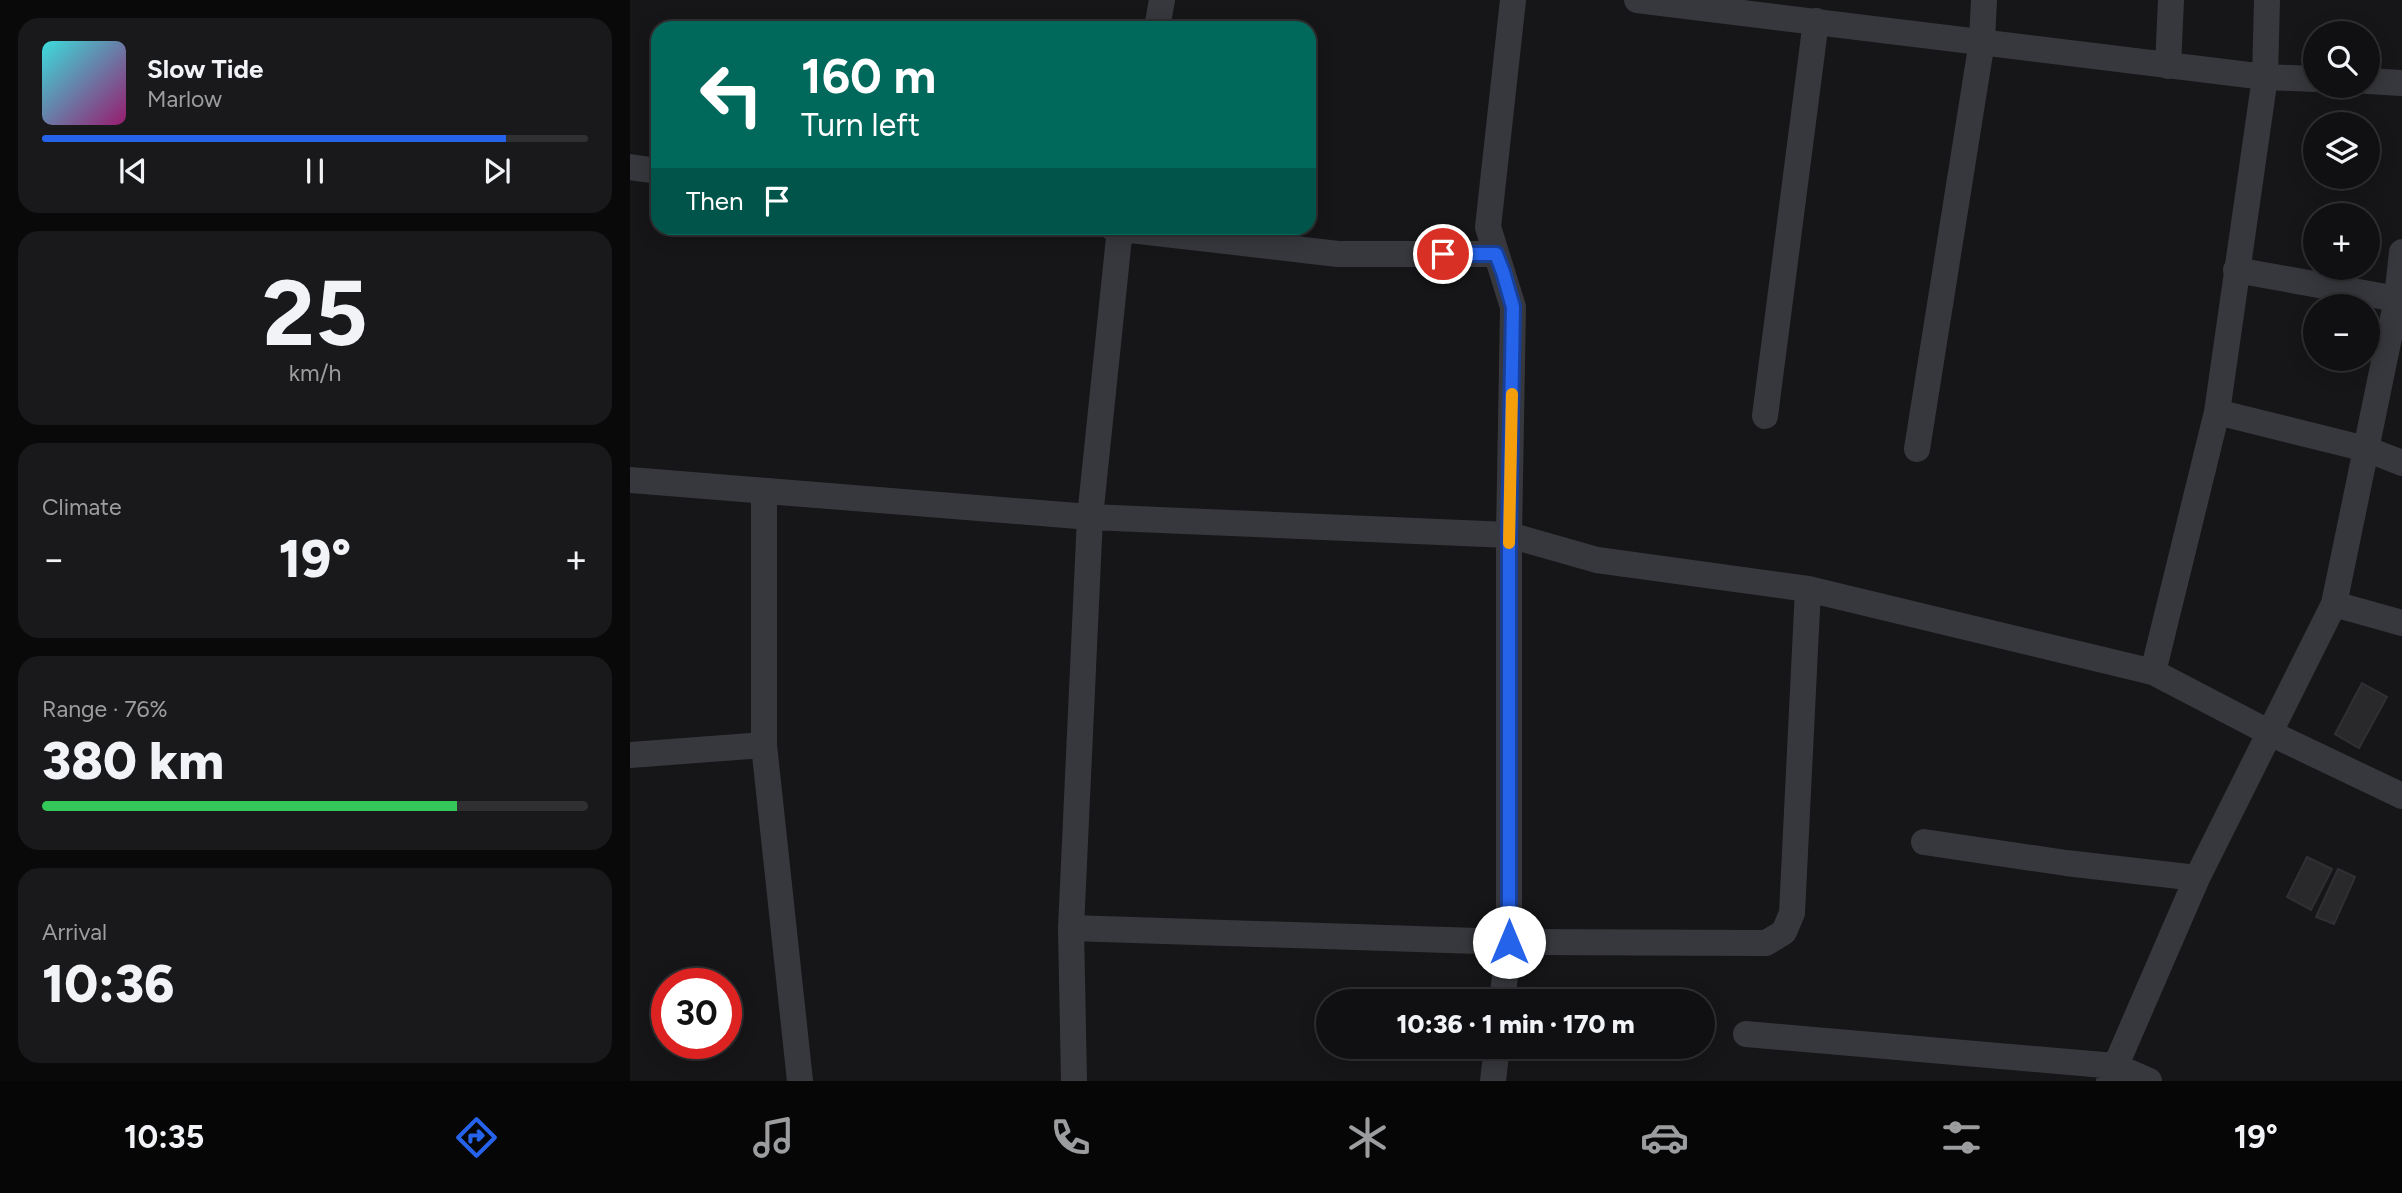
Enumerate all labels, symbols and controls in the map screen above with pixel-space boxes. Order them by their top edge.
map controls [2303,21,2380,371]
button: search [2303,21,2380,98]
text: 160 m [801,46,936,105]
icon: left [686,49,777,140]
text: Slow Tide [147,53,263,85]
text: Marlow [147,85,222,113]
text: Turn left [801,106,920,144]
button: layers [2303,112,2380,189]
icon: previous [114,152,152,190]
icon: pause [296,152,334,190]
icon: next [478,152,516,190]
icon: arrive [758,182,796,220]
text: Then [686,185,744,217]
button: + [2303,203,2380,280]
pin [1413,224,1473,284]
icon: arrive [1424,235,1462,273]
text: 25 [262,259,368,368]
button: − [2303,294,2380,371]
text: km/h [289,359,341,387]
text: Climate [42,493,121,521]
text: 19° [279,528,351,590]
text: − [42,536,66,582]
text: + [564,536,588,582]
text: Range · 76% [42,695,168,723]
text: 380 km [42,730,224,792]
position arrow [1472,905,1546,979]
text: Arrival [42,918,107,946]
text: 10:36 [42,953,175,1015]
speed limit sign: 30 [651,968,742,1059]
text: 10:36 · 1 min · 170 m [1396,1008,1635,1040]
icon: directions [452,1113,501,1162]
icon: music [749,1113,798,1162]
icon: phone [1046,1113,1095,1162]
icon: climate [1343,1113,1392,1162]
icon: car [1640,1113,1689,1162]
icon: filters [1937,1113,1986,1162]
text: 10:35 [124,1118,204,1156]
text: 19° [2234,1118,2278,1156]

